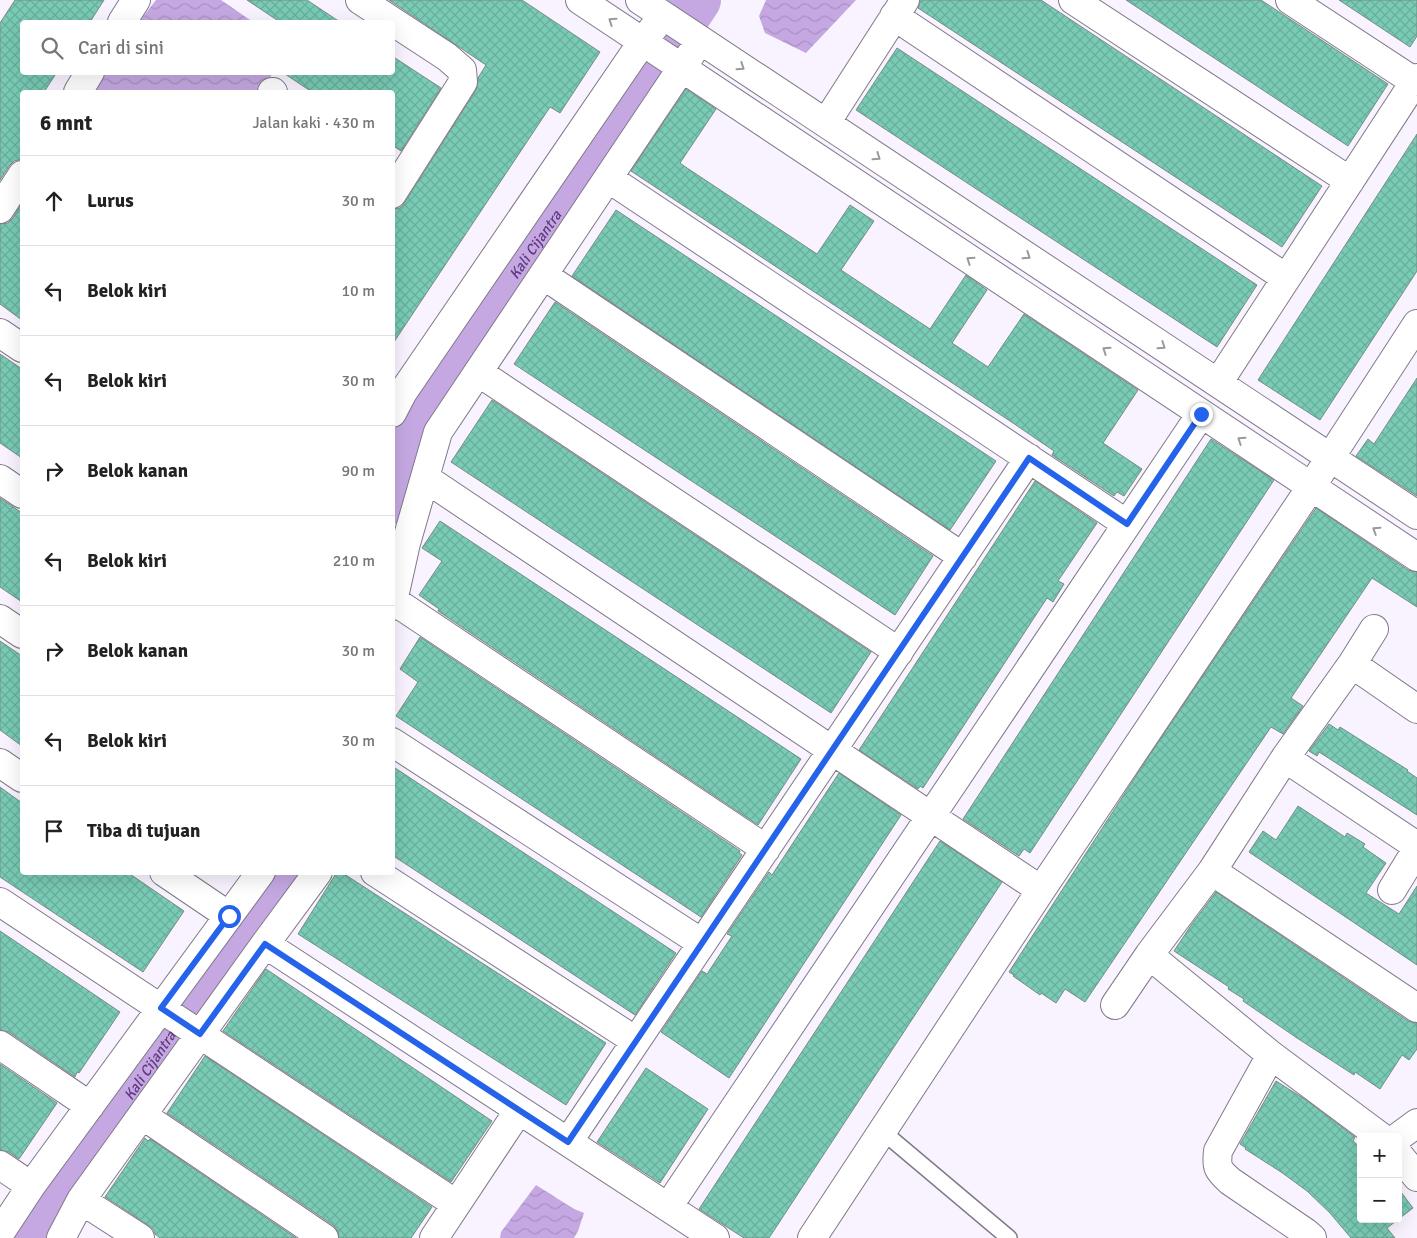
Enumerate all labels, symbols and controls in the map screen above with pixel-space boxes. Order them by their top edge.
one-way arrow [608,18,617,27]
search box [20,20,395,75]
icon: search [38,34,66,62]
text: Cari di sini [78,36,164,60]
one-way arrow [736,61,745,70]
text: 6 mnt [40,110,92,136]
text: Jalan kaki · 430 m [253,113,375,133]
one-way arrow [871,151,880,160]
icon: ahead [40,187,68,215]
text: Lurus [87,189,134,213]
text: 30 m [341,191,375,211]
water label: Kali Cijantra [505,207,566,283]
one-way arrow [1021,250,1030,259]
one-way arrow [967,257,976,266]
icon: left [40,277,68,305]
text: Belok kiri [87,279,167,303]
text: 10 m [341,281,375,301]
one-way arrow [1157,340,1166,349]
one-way arrow [1102,347,1111,356]
icon: left [40,367,68,395]
text: Belok kiri [87,369,167,393]
text: 30 m [341,371,375,391]
route end [1190,403,1213,426]
one-way arrow [1237,437,1247,446]
icon: right [40,457,68,485]
text: Belok kanan [87,459,188,483]
text: 90 m [341,461,375,481]
one-way arrow [1373,527,1382,536]
icon: left [40,547,68,575]
text: Belok kiri [87,549,167,573]
text: 210 m [333,551,375,571]
icon: right [40,637,68,665]
text: Belok kanan [87,639,188,663]
text: 30 m [341,641,375,661]
icon: left [40,727,68,755]
text: Belok kiri [87,729,167,753]
text: 30 m [341,731,375,751]
icon: arrive [40,817,68,845]
text: Tiba di tujuan [87,819,200,843]
route start [218,905,241,928]
water label: Kali Cijantra [120,1027,180,1104]
map controls [1357,1133,1402,1223]
button: + [1357,1133,1402,1178]
button: − [1357,1178,1402,1223]

